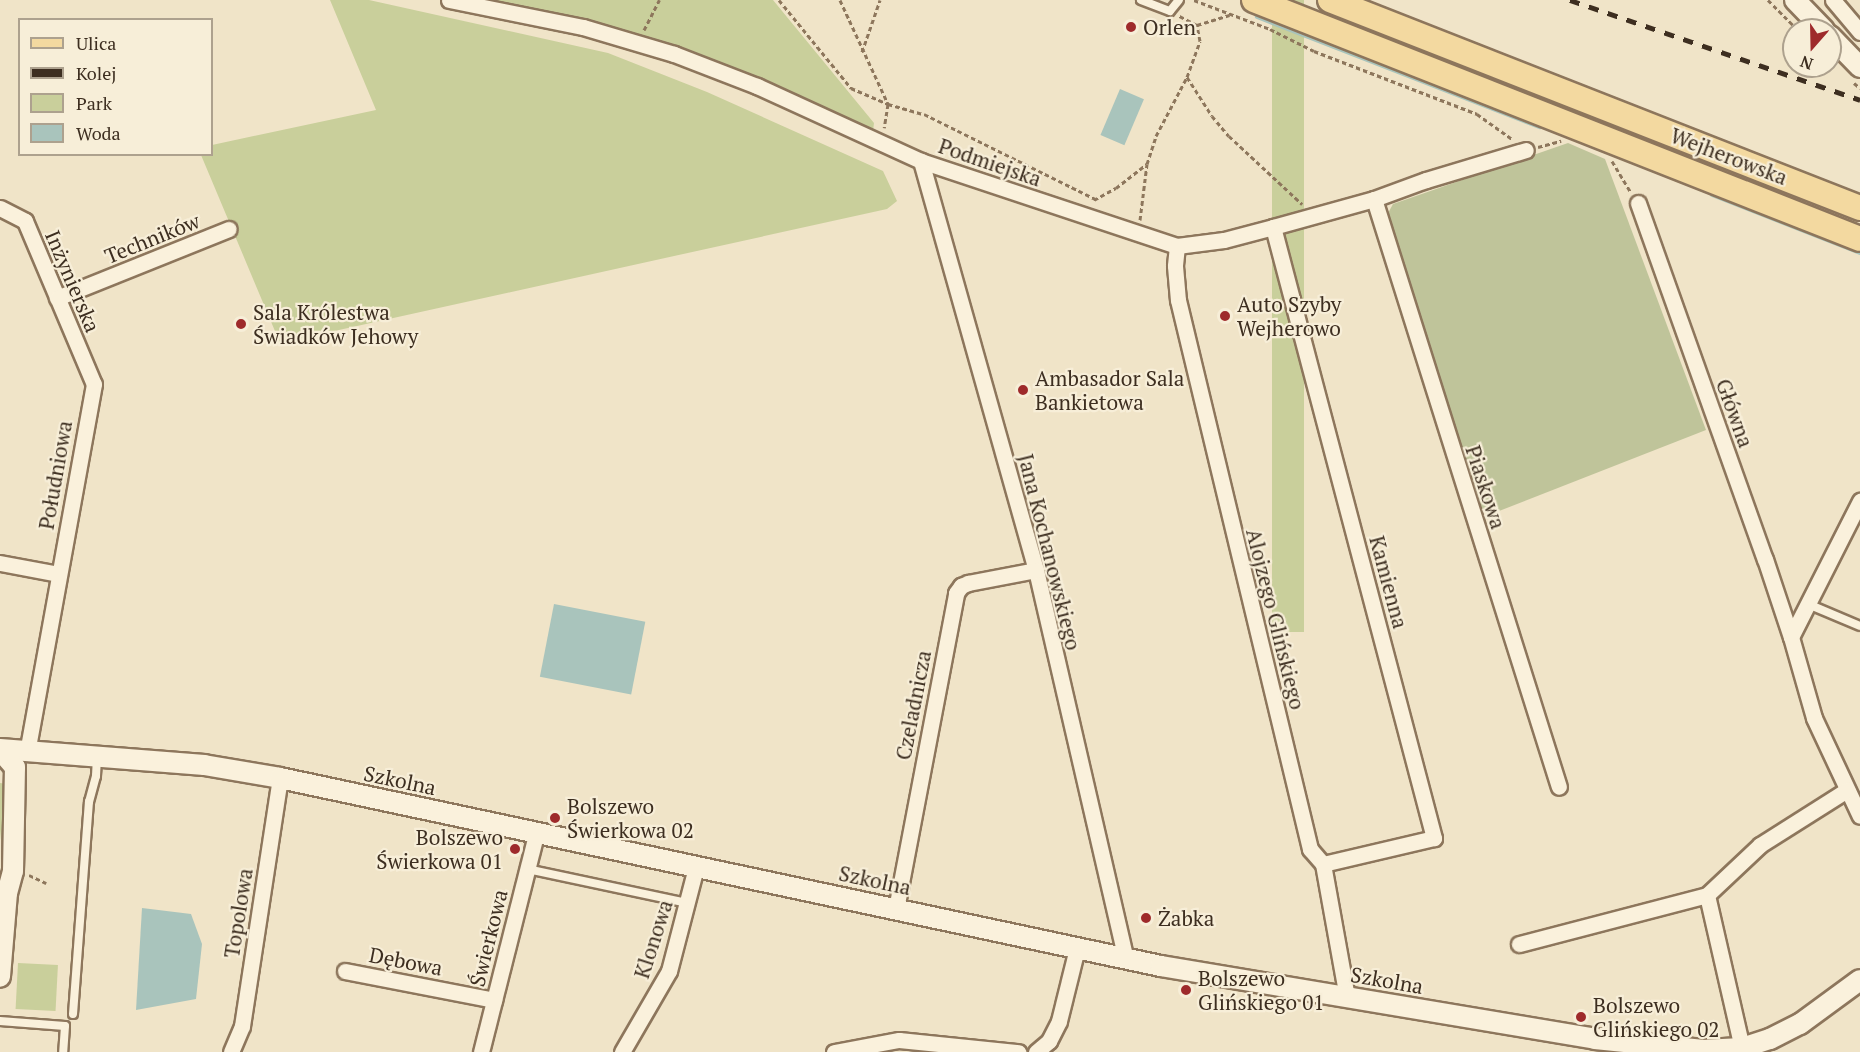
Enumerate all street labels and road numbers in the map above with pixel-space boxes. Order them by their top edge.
street label: Wejherowska [1667,122,1791,190]
street label: Podmiejska [935,133,1045,191]
street label: Techników [101,208,203,268]
street label: Inżynierska [40,226,106,336]
street label: Główna [1711,375,1759,451]
street label: Południowa [33,419,77,531]
street label: Piaskowa [1461,442,1511,532]
street label: Jana Kochanowskiego [1013,451,1087,653]
street label: Alojzego Glińskiego [1241,526,1311,712]
street label: Kamienna [1365,533,1413,631]
street label: Czeladnicza [890,648,936,762]
street label: Szkolna [362,760,438,800]
street label: Szkolna [837,860,913,900]
street label: Topolowa [218,866,258,960]
street label: Świerkowa [464,887,512,989]
street label: Klonowa [628,896,678,982]
street label: Dębowa [367,942,445,980]
street label: Szkolna [1349,961,1425,999]

